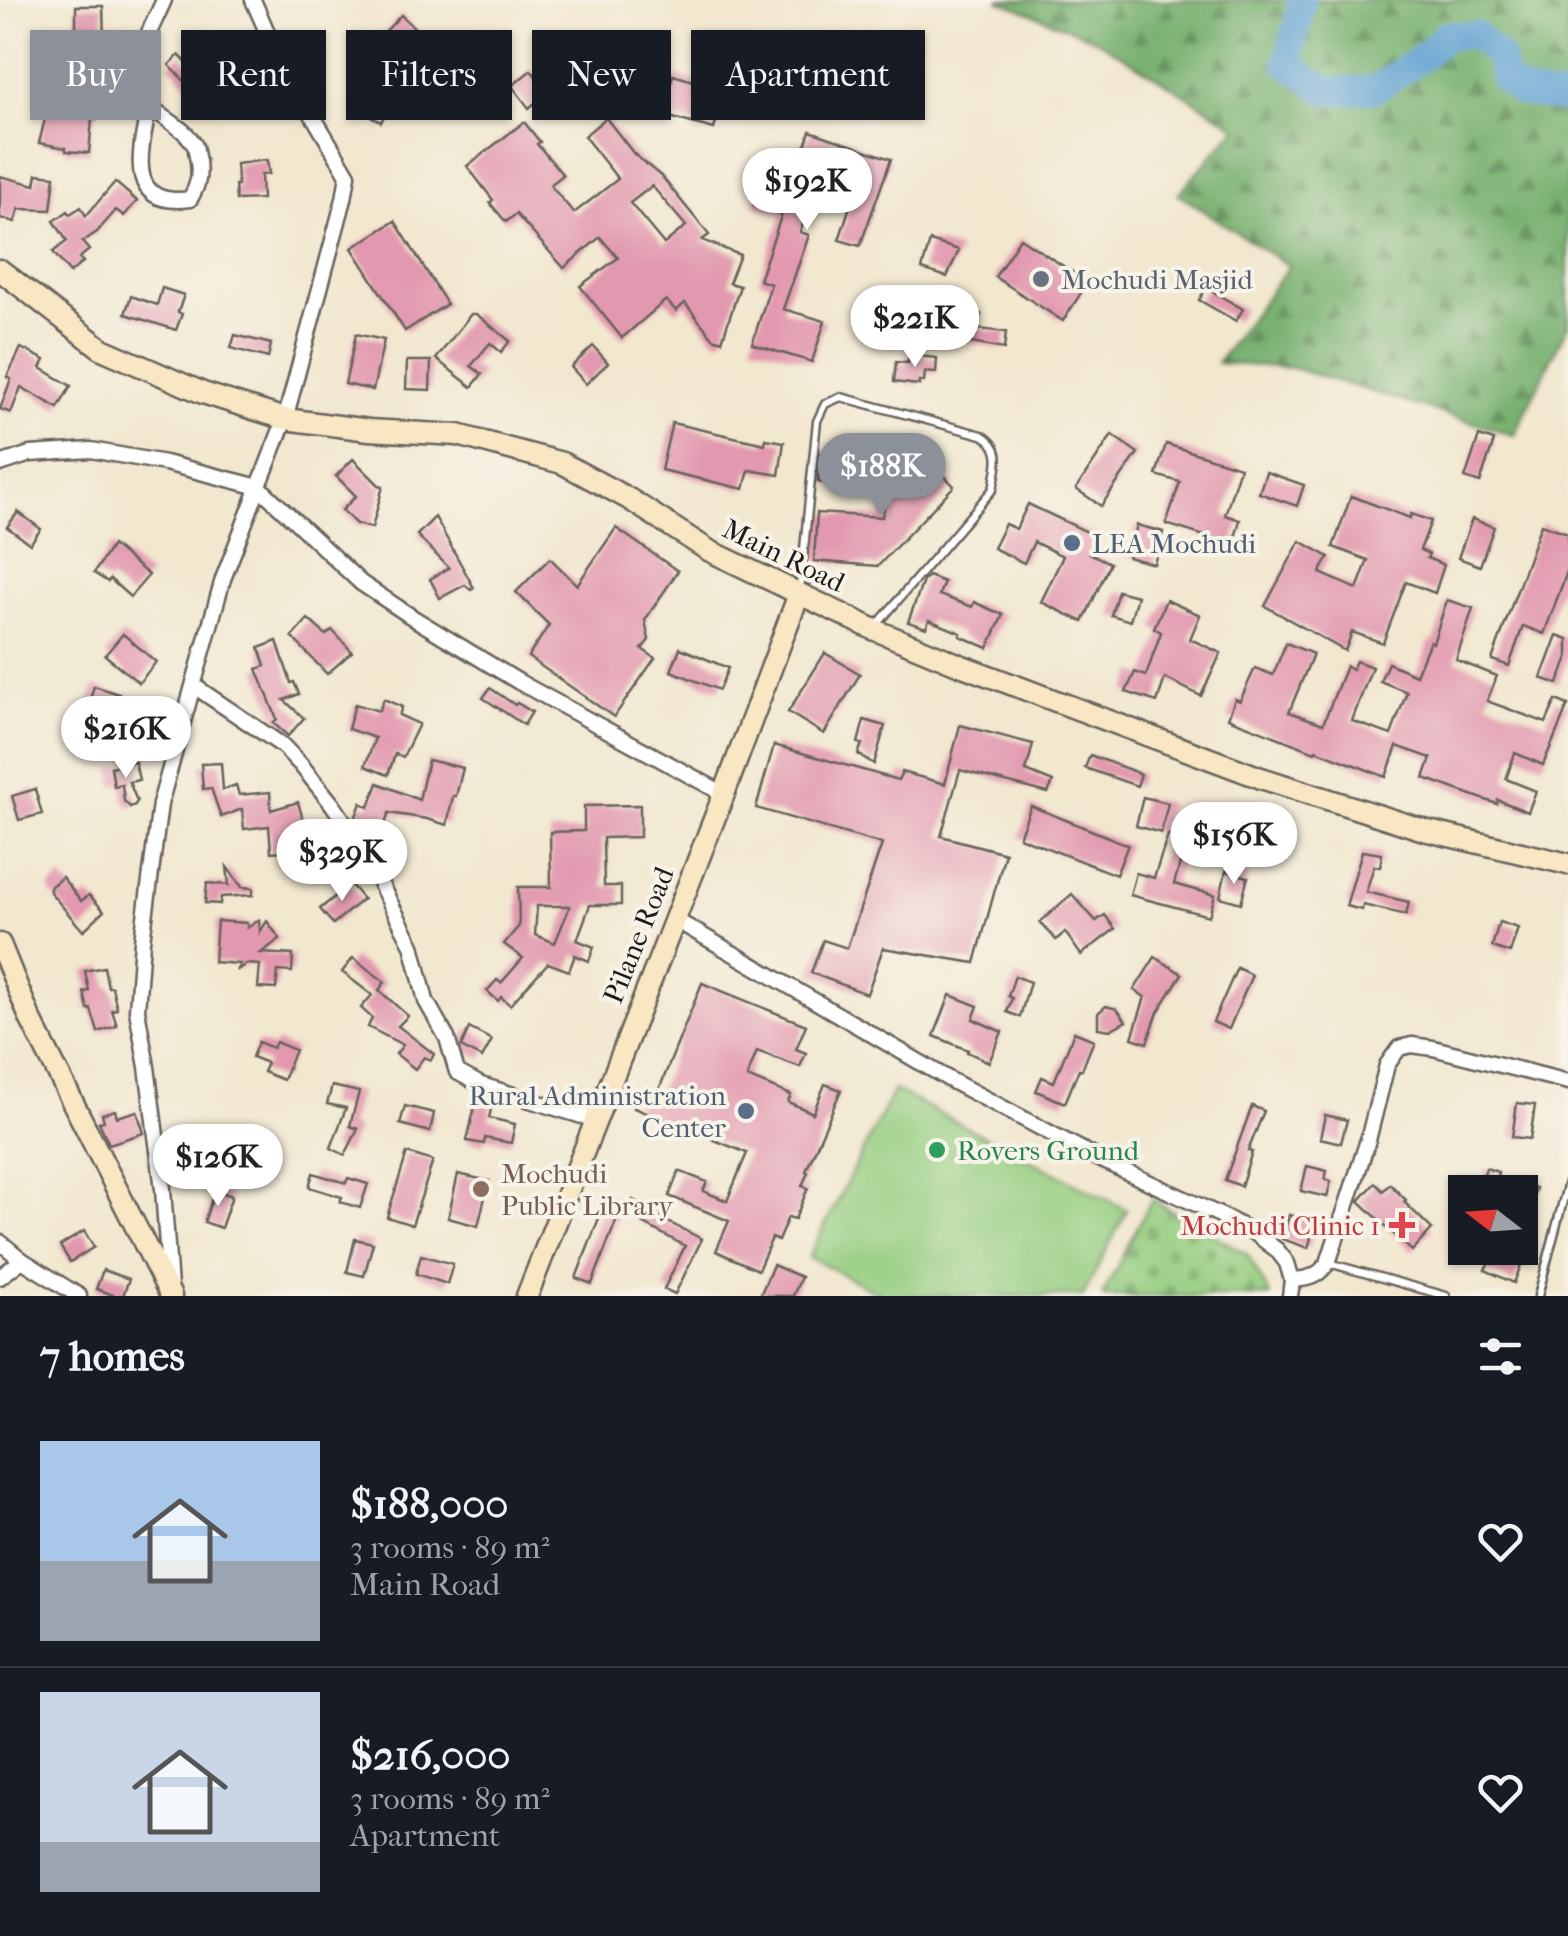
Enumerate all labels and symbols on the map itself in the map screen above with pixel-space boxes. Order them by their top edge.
pin: $192K [737,148,877,233]
place label: Mochudi Masjid [1061,263,1253,296]
marker: Mochudi Masjid [1030,268,1052,290]
pin: $221K [845,285,985,370]
pin: $188K [812,433,952,518]
street label: Main Road [717,512,851,599]
place label: LEA Mochudi [1092,527,1256,560]
marker: LEA Mochudi [1061,532,1083,554]
pin: $216K [56,696,196,781]
pin: $156K [1164,802,1304,887]
pin: $329K [272,819,412,904]
street label: Pilane Road [596,861,681,1008]
place label: Rural Administration Center [469,1079,726,1144]
marker: Rural Administration Center [735,1100,757,1122]
pin: $126K [148,1124,288,1209]
place label: Rovers Ground [957,1134,1140,1167]
marker: Rovers Ground [926,1139,948,1161]
place label: Mochudi Public Library [501,1157,674,1222]
north arrow [1448,1175,1538,1265]
marker: Mochudi Public Library [470,1178,492,1200]
place label: Mochudi Clinic 1 [1180,1209,1380,1242]
marker: Mochudi Clinic 1 [1389,1212,1415,1238]

